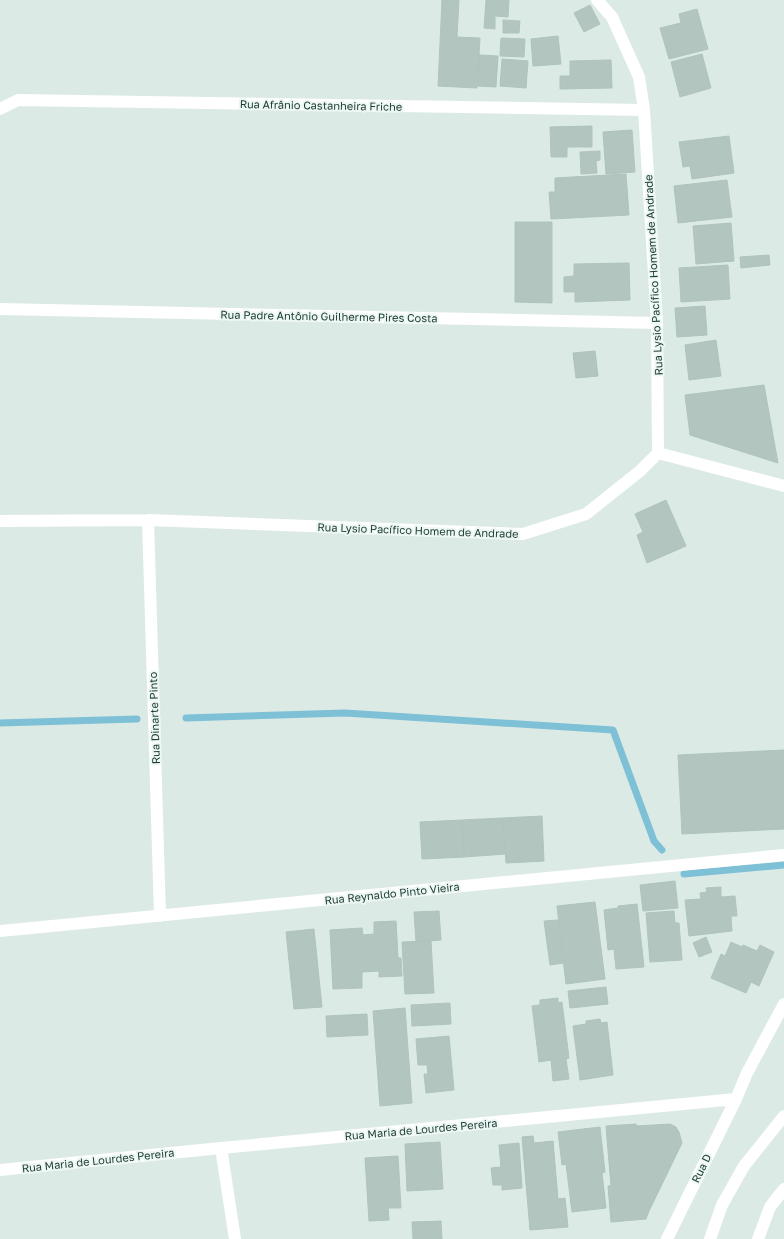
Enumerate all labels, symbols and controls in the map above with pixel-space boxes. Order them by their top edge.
street label: Rua Afrânio Castanheira Friche [240,97,402,113]
street label: Rua Lysio Pacífico Homem de Andrade [641,174,665,376]
street label: Rua Padre Antônio Guilherme Pires Costa [220,308,438,324]
street label: Rua Lysio Pacífico Homem de Andrade [317,520,519,540]
street label: Rua Dinarte Pinto [146,671,162,764]
street label: Rua Reynaldo Pinto Vieira [324,879,460,907]
street label: Rua Maria de Lourdes Pereira [344,1116,498,1142]
street label: Rua Maria de Lourdes Pereira [21,1146,175,1174]
street label: Rua D [688,1151,714,1185]

